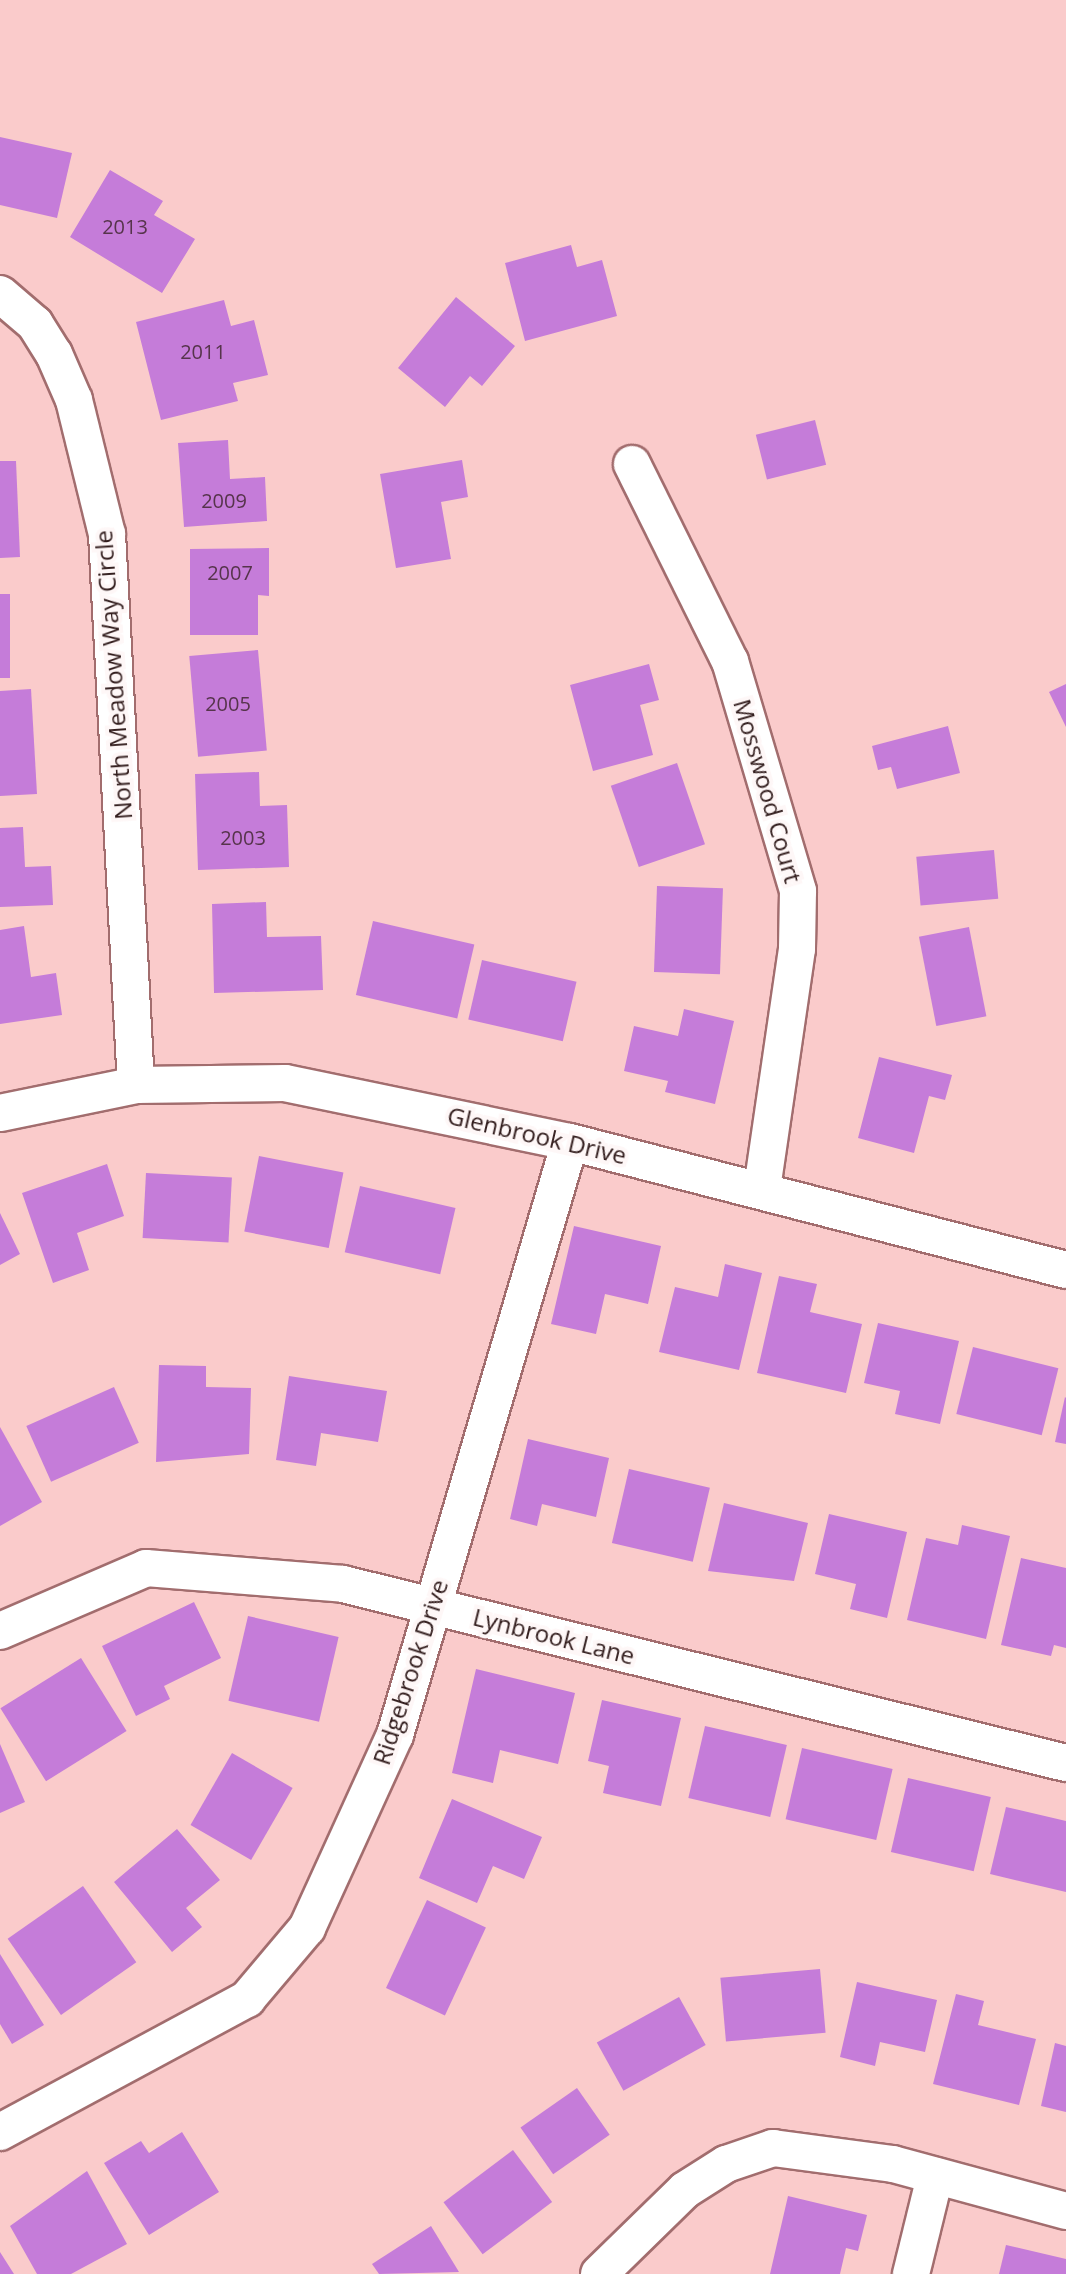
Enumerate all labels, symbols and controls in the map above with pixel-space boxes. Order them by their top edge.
house number: 2013 [102,214,148,238]
house number: 2011 [180,339,226,363]
house number: 2009 [201,488,247,512]
street label: North Meadow Way Circle [89,529,137,821]
house number: 2007 [207,560,253,584]
house number: 2005 [205,691,251,715]
street label: Mosswood Court [728,696,808,886]
house number: 2003 [220,825,266,849]
street label: Glenbrook Drive [445,1100,629,1170]
street label: Ridgebrook Drive [366,1576,454,1768]
street label: Lynbrook Lane [470,1602,638,1670]

